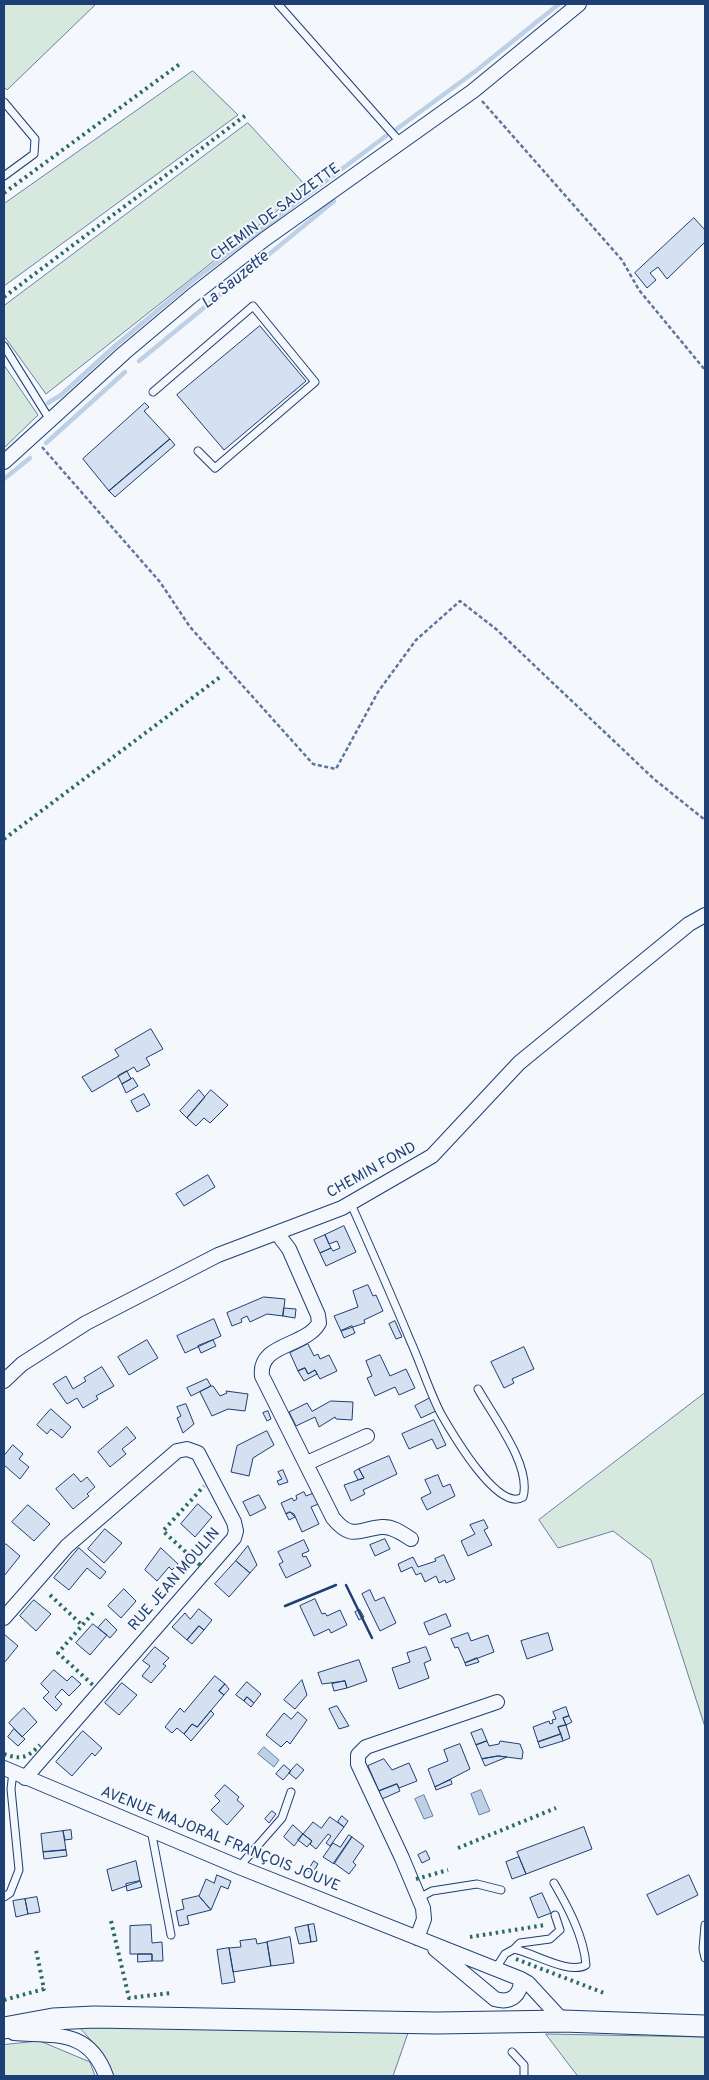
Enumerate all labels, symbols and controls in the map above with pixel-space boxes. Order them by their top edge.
street label: CHEMIN DE SAUZETTE [208,160,344,266]
water label: La Sauzette [198,248,274,314]
street label: CHEMIN FOND [324,1139,420,1203]
street label: RUE JEAN MOULIN [125,1525,225,1635]
street label: AVENUE MAJORAL FRANÇOIS JOUVE [98,1784,342,1896]

